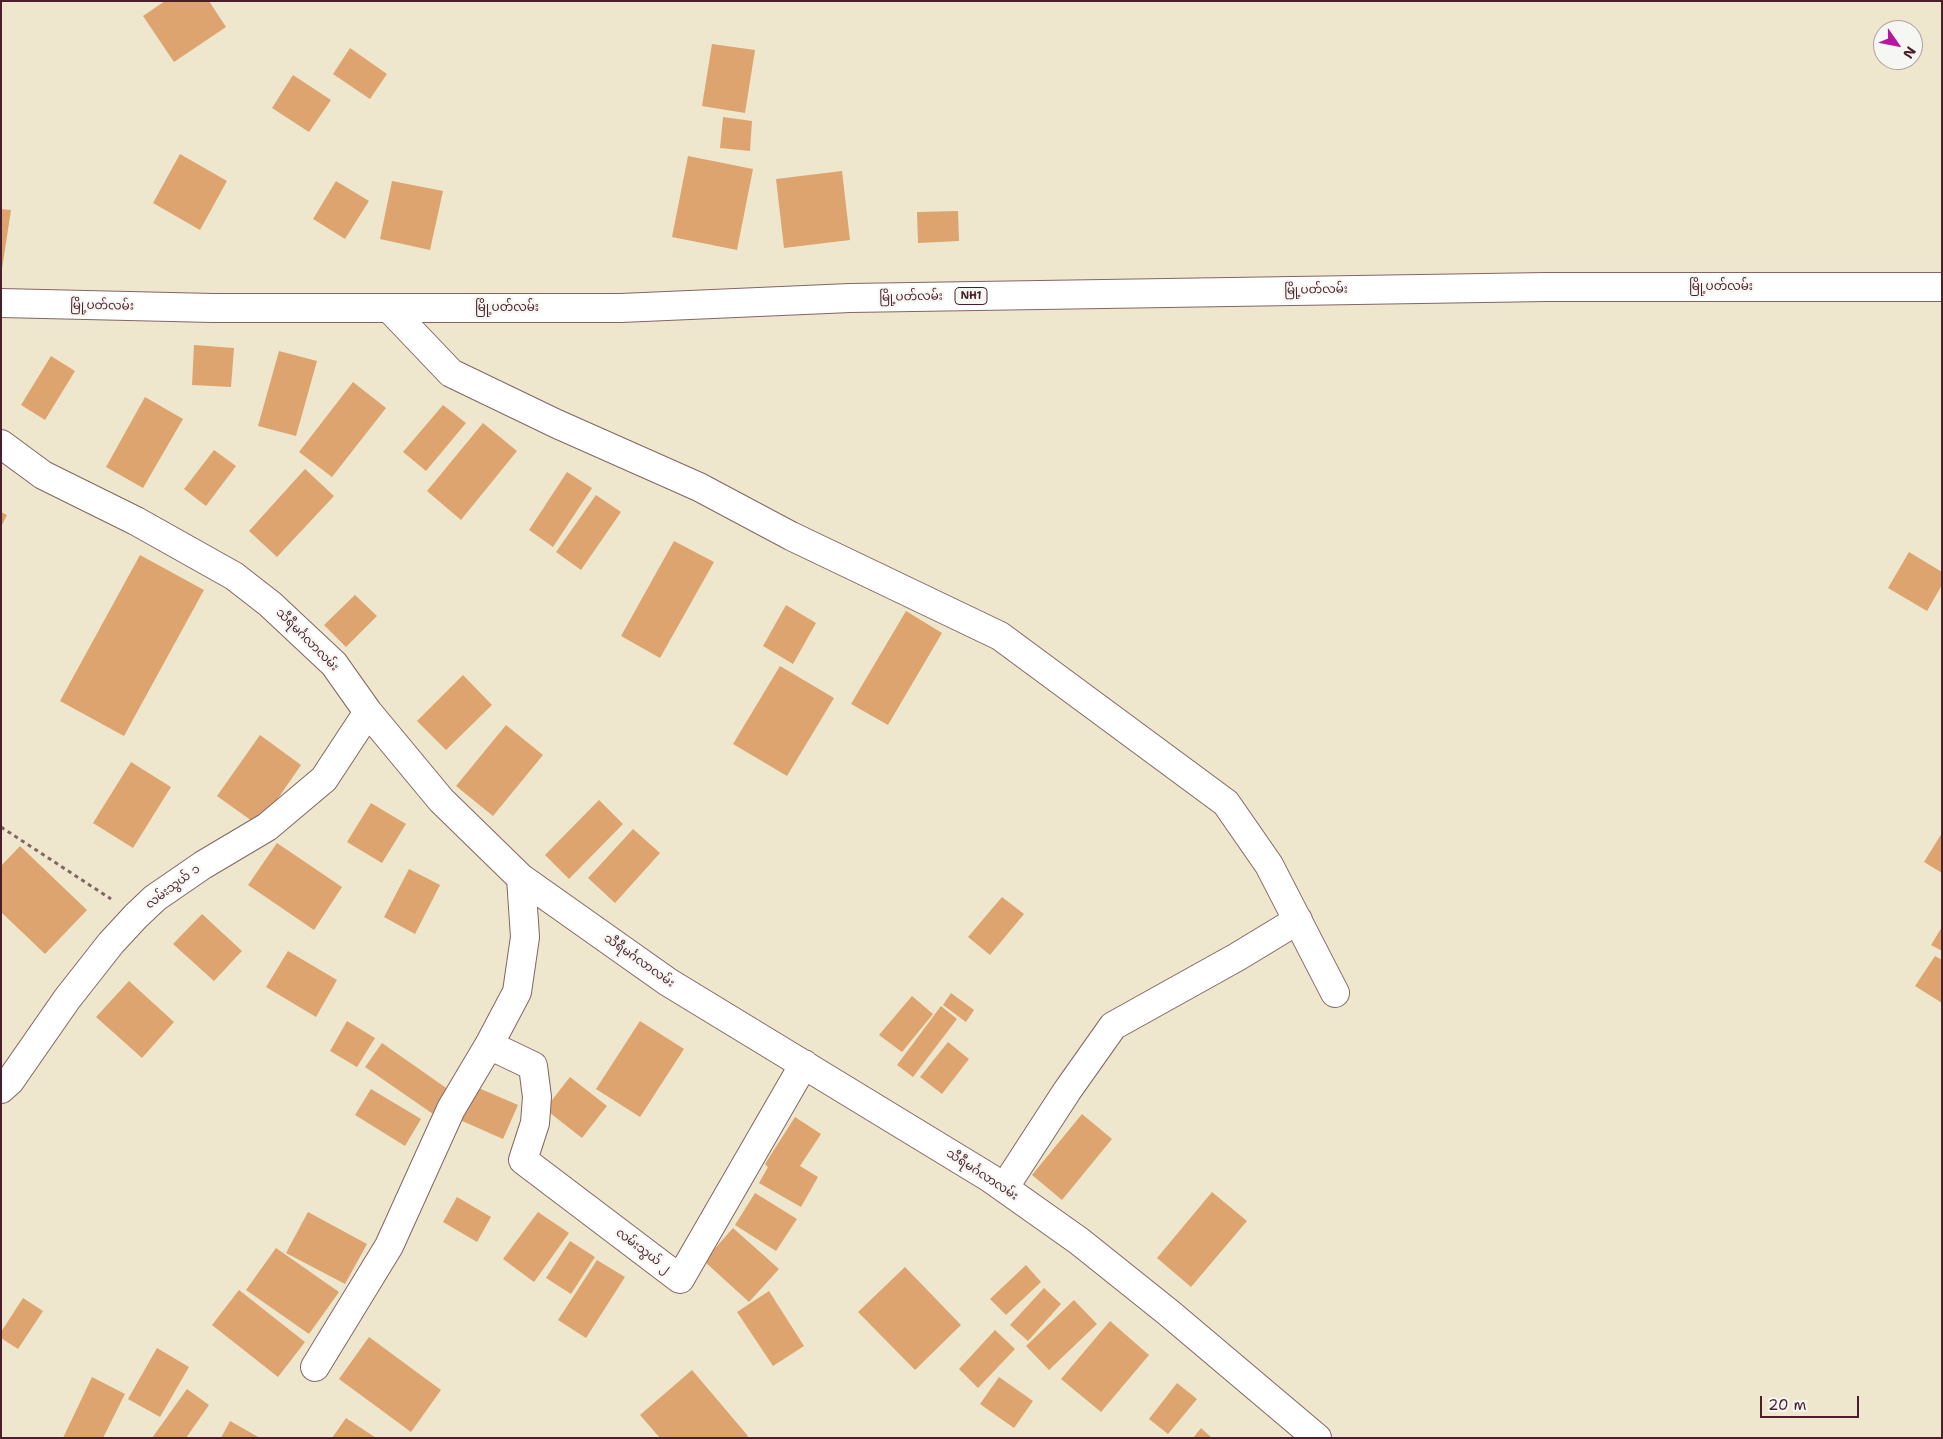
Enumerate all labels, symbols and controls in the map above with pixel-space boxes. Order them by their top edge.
north arrow [1873,20,1923,70]
text: N [1899,43,1920,62]
street label: မြို့ပတ်လမ်း [1689,280,1753,294]
street label: မြို့ပတ်လမ်း [1284,282,1348,298]
road number: NH1 [955,288,987,304]
street label: မြို့ပတ်လမ်း [879,289,943,305]
street label: မြို့ပတ်လမ်း [70,298,134,314]
street label: မြို့ပတ်လမ်း [475,301,539,315]
street label: သီရီမင်္ဂလာလမ်း [273,606,341,674]
street label: လမ်းသွယ် ၁ [143,862,203,912]
street label: သီရီမင်္ဂလာလမ်း [601,931,677,991]
street label: သီရီမင်္ဂလာလမ်း [943,1146,1021,1204]
street label: လမ်းသွယ် ၂ [613,1226,673,1276]
scale bar [1763,1386,1862,1418]
text: 20 m [1768,1395,1807,1415]

